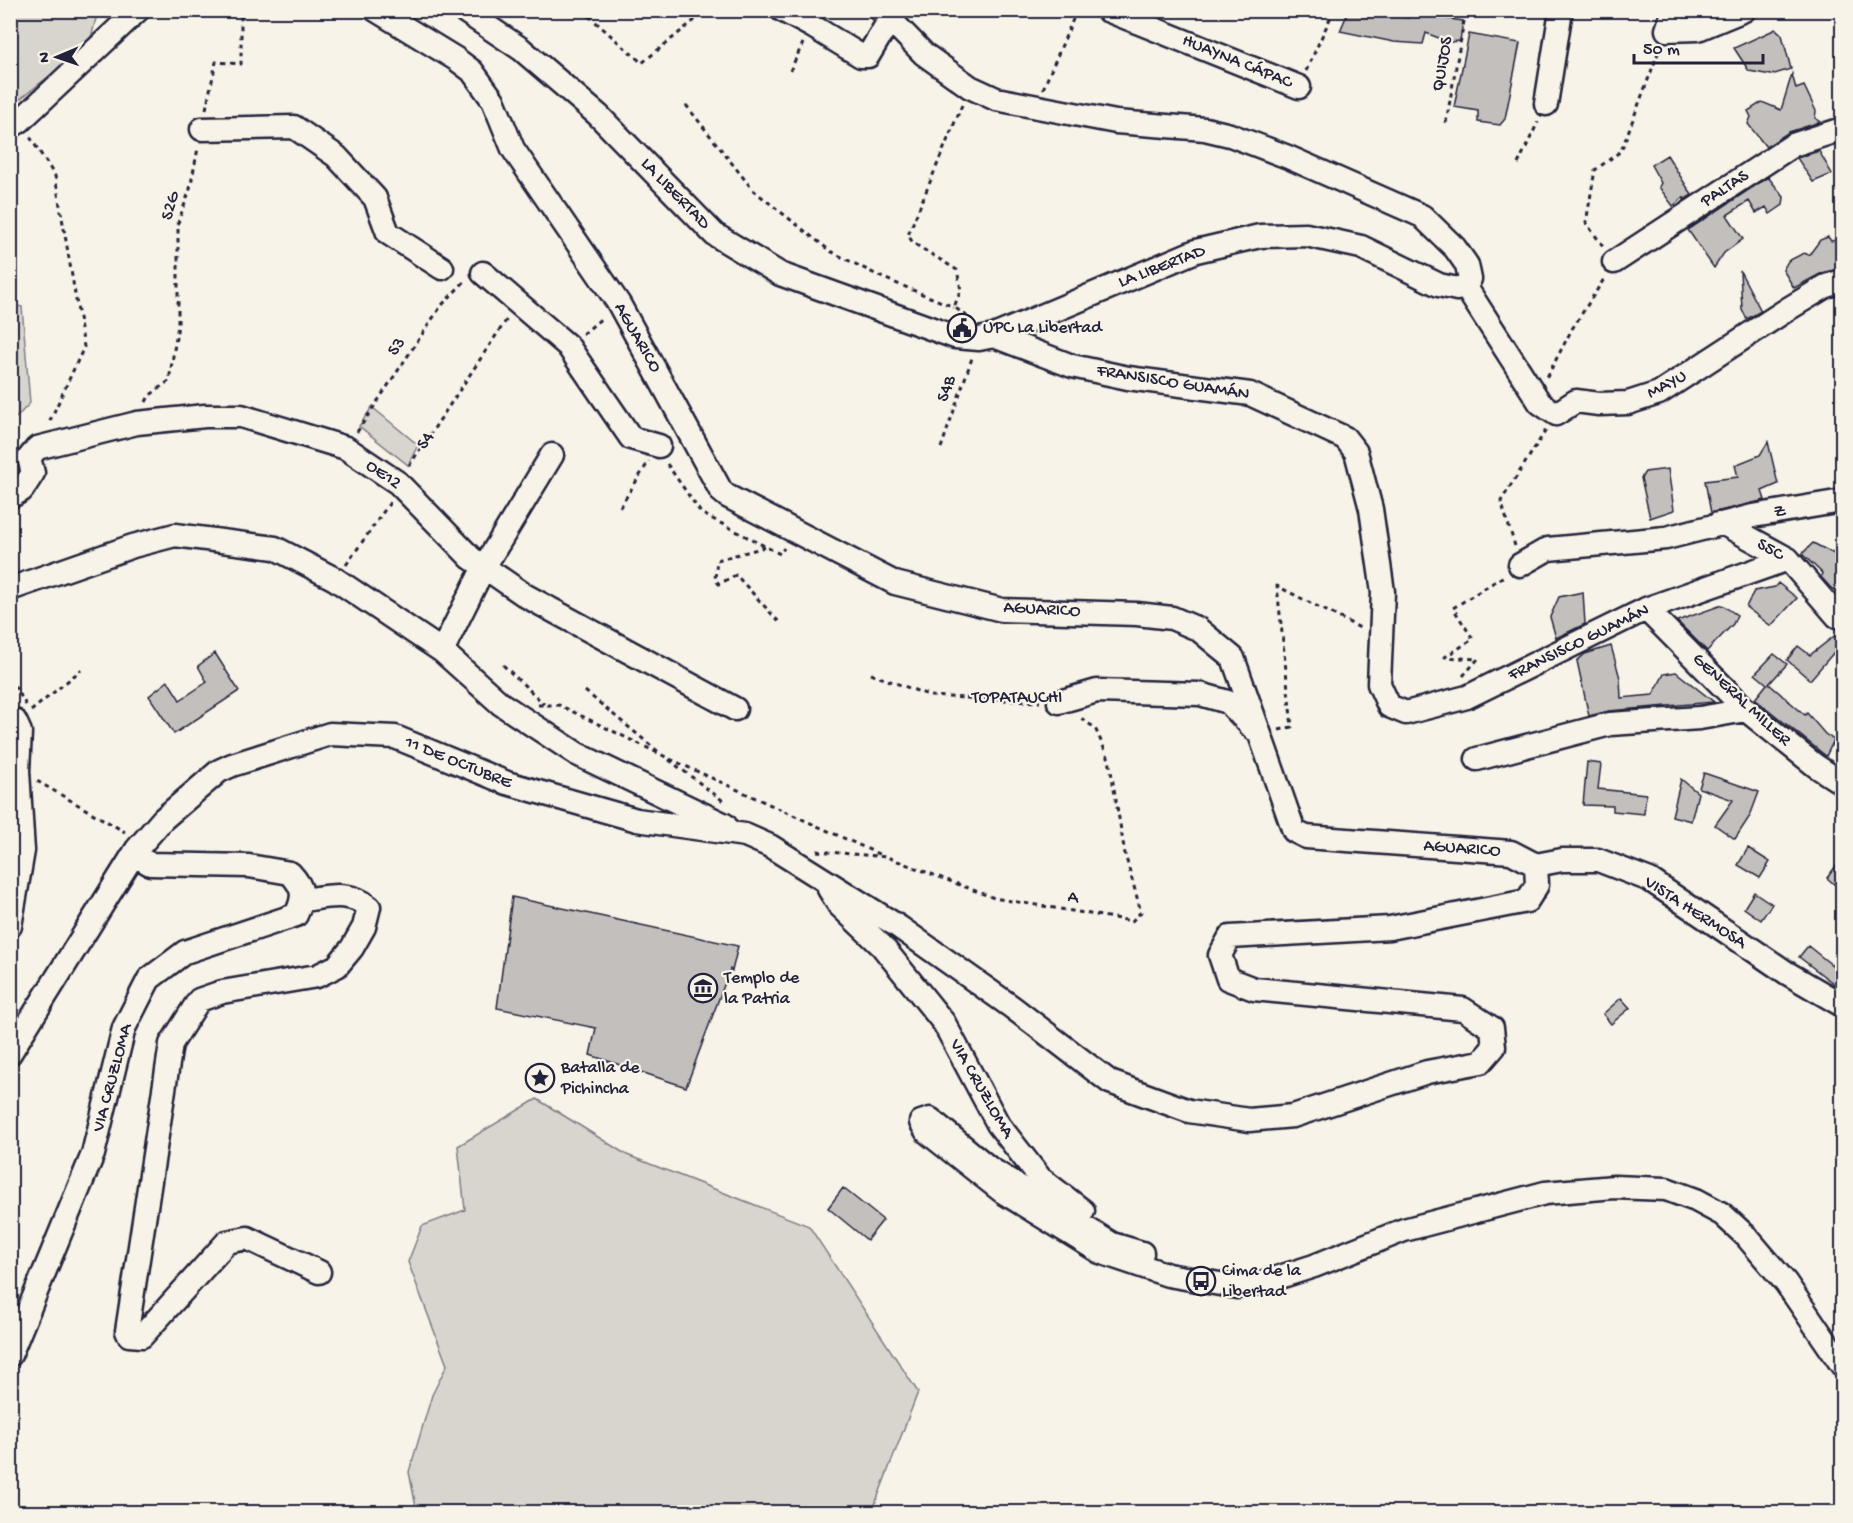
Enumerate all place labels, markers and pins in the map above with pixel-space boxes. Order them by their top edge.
public building icon: UPC La Libertad [946,312,978,344]
place label: UPC La Libertad [983,318,1103,339]
place label: Templo de la Patria [723,968,800,1010]
museum icon: Templo de la Patria [687,972,719,1004]
place label: Batalla de Pichincha [560,1058,640,1100]
place icon: Batalla de Pichincha [524,1062,556,1094]
place label: Cima de la Libertad [1222,1261,1302,1303]
bus stop icon: Cima de la Libertad [1185,1265,1217,1297]

